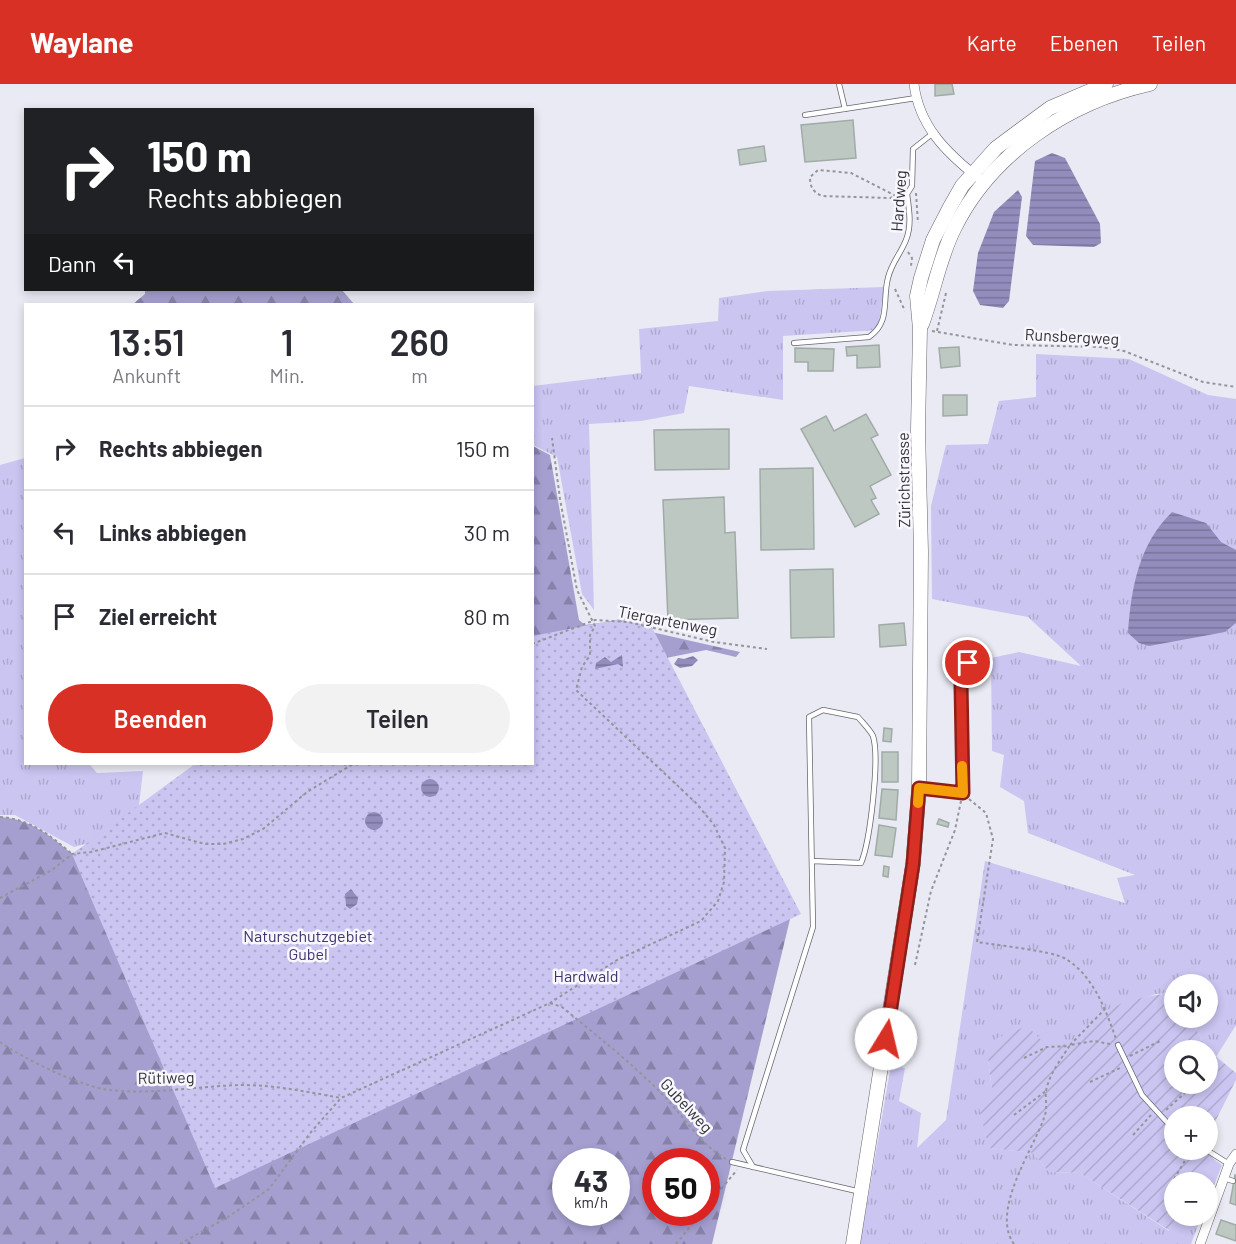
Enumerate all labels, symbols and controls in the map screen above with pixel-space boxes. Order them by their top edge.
text: Waylane [30,25,134,59]
text: Karte [967,30,1017,55]
text: Ebenen [1050,30,1119,55]
text: Teilen [1152,30,1206,55]
text: 150 m [147,130,252,180]
icon: right [48,132,126,210]
street label: Hardweg [886,170,910,232]
text: Rechts abbiegen [147,181,343,213]
icon: left [108,246,141,279]
text: Dann [48,250,96,276]
text: 13:51 [109,320,185,363]
text: 1 [281,320,294,363]
text: 260 [390,320,449,363]
street label: Runsbergweg [1024,324,1120,348]
text: Ankunft [112,363,181,387]
text: Min. [270,363,305,387]
text: m [411,363,428,387]
icon: right [48,432,81,465]
street label: Zürichstrasse [893,432,913,528]
text: Rechts abbiegen [99,435,262,461]
text: 150 m [456,435,510,461]
icon: left [48,516,81,549]
text: Links abbiegen [99,519,247,545]
text: 30 m [464,519,510,545]
icon: arrive [48,600,81,633]
street label: Tiergartenweg [617,601,719,639]
text: Ziel erreicht [99,603,217,629]
text: 80 m [464,603,510,629]
pin [942,637,993,688]
icon: arrive [951,646,984,679]
button: Beenden [48,684,273,753]
button: Teilen [285,684,510,753]
park label: Naturschutzgebiet Gubel [243,926,373,963]
park label: Hardwald [553,966,619,985]
map controls [1164,974,1218,1226]
button: sound [1164,974,1218,1028]
position arrow [854,1007,918,1071]
button: search [1164,1040,1218,1094]
street label: Rütiweg [137,1067,195,1087]
street label: Gubelweg [657,1074,717,1136]
button: + [1164,1106,1218,1160]
speed limit sign: 50 [642,1148,720,1226]
text: 43 [574,1162,608,1198]
button: − [1164,1172,1218,1226]
text: km/h [574,1193,608,1211]

